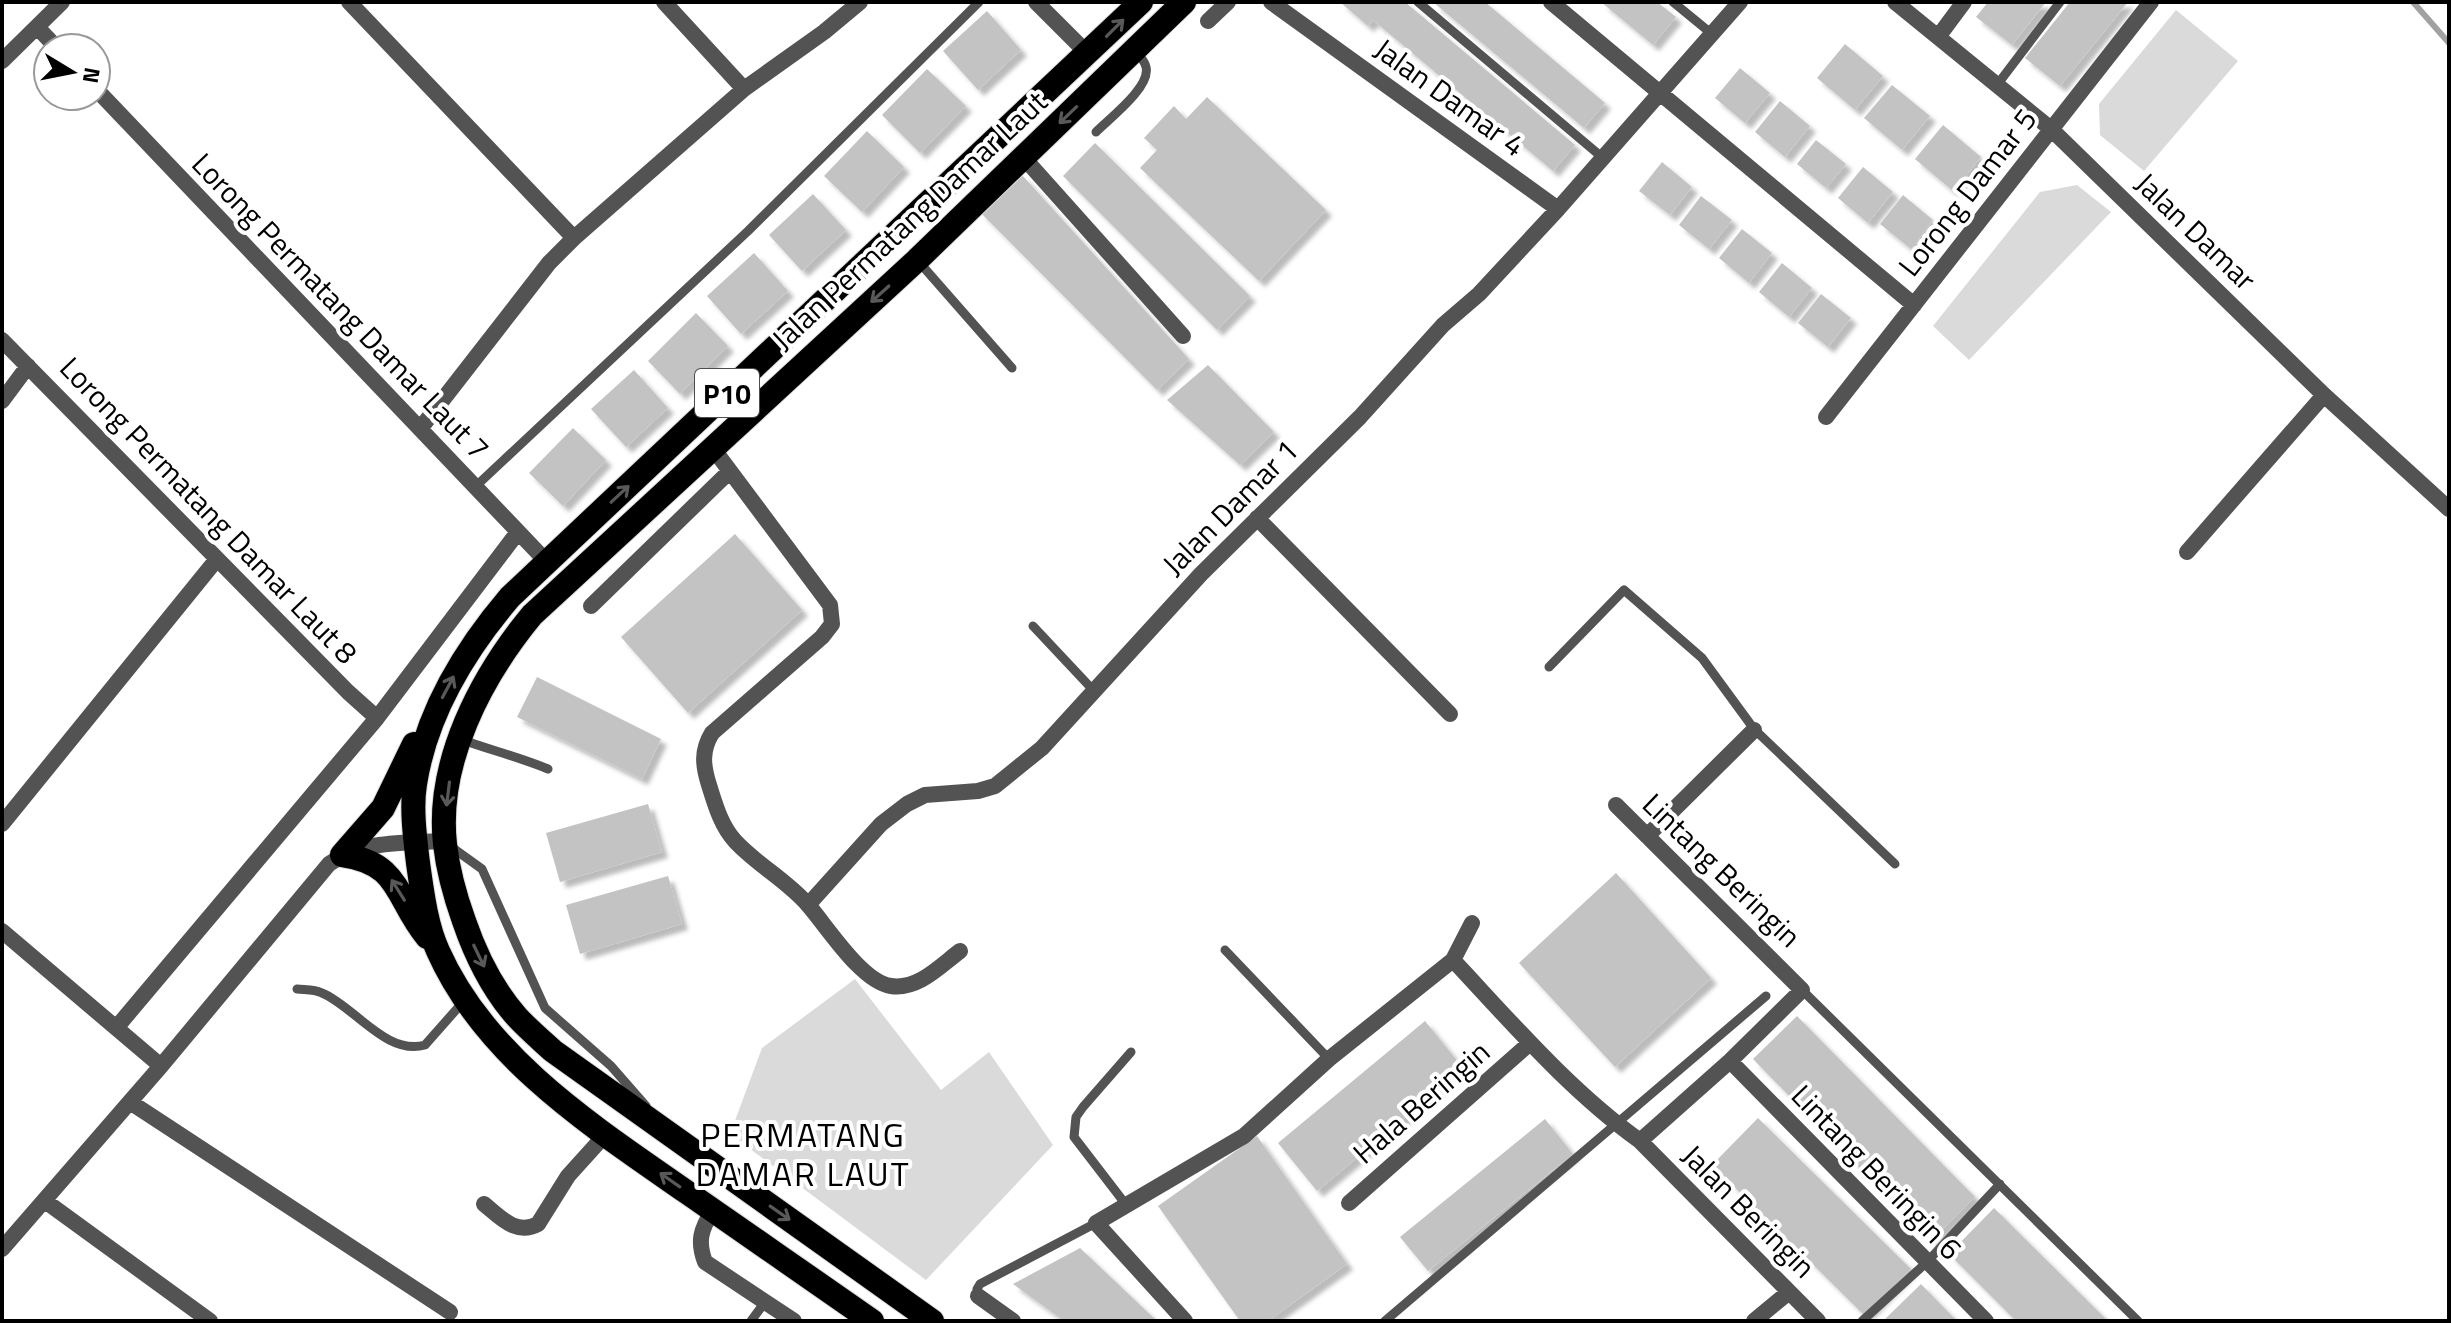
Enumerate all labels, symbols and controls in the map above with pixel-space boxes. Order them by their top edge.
one-way arrow [1105,19,1124,38]
street label: Jalan Damar 4 [1365,26,1535,168]
north arrow [32,32,112,112]
text: N [74,65,110,86]
street label: Jalan Permatang Damar Laut [761,79,1058,361]
street label: Lorong Damar 5 [1887,98,2047,286]
one-way arrow [1059,105,1078,124]
street label: Lorong Permatang Damar Laut 7 [181,142,501,470]
street label: Jalan Damar [2125,161,2267,301]
one-way arrow [870,285,890,303]
street label: Lorong Permatang Damar Laut 8 [49,346,369,674]
road number: P10 [695,369,759,417]
street label: Jalan Damar 1 [1151,428,1309,586]
one-way arrow [610,484,630,503]
one-way arrow [441,675,457,699]
one-way arrow [440,781,455,806]
street label: Lintang Beringin [1632,782,1812,958]
one-way arrow [389,879,405,902]
one-way arrow [472,944,487,968]
street label: Hala Beringin [1342,1029,1500,1175]
street label: Lintang Beringin 6 [1781,1074,1973,1270]
district label: PERMATANG DAMAR LAUT [695,1108,911,1199]
street label: Jalan Beringin [1672,1134,1826,1288]
one-way arrow [660,1172,682,1188]
one-way arrow [768,1205,790,1221]

